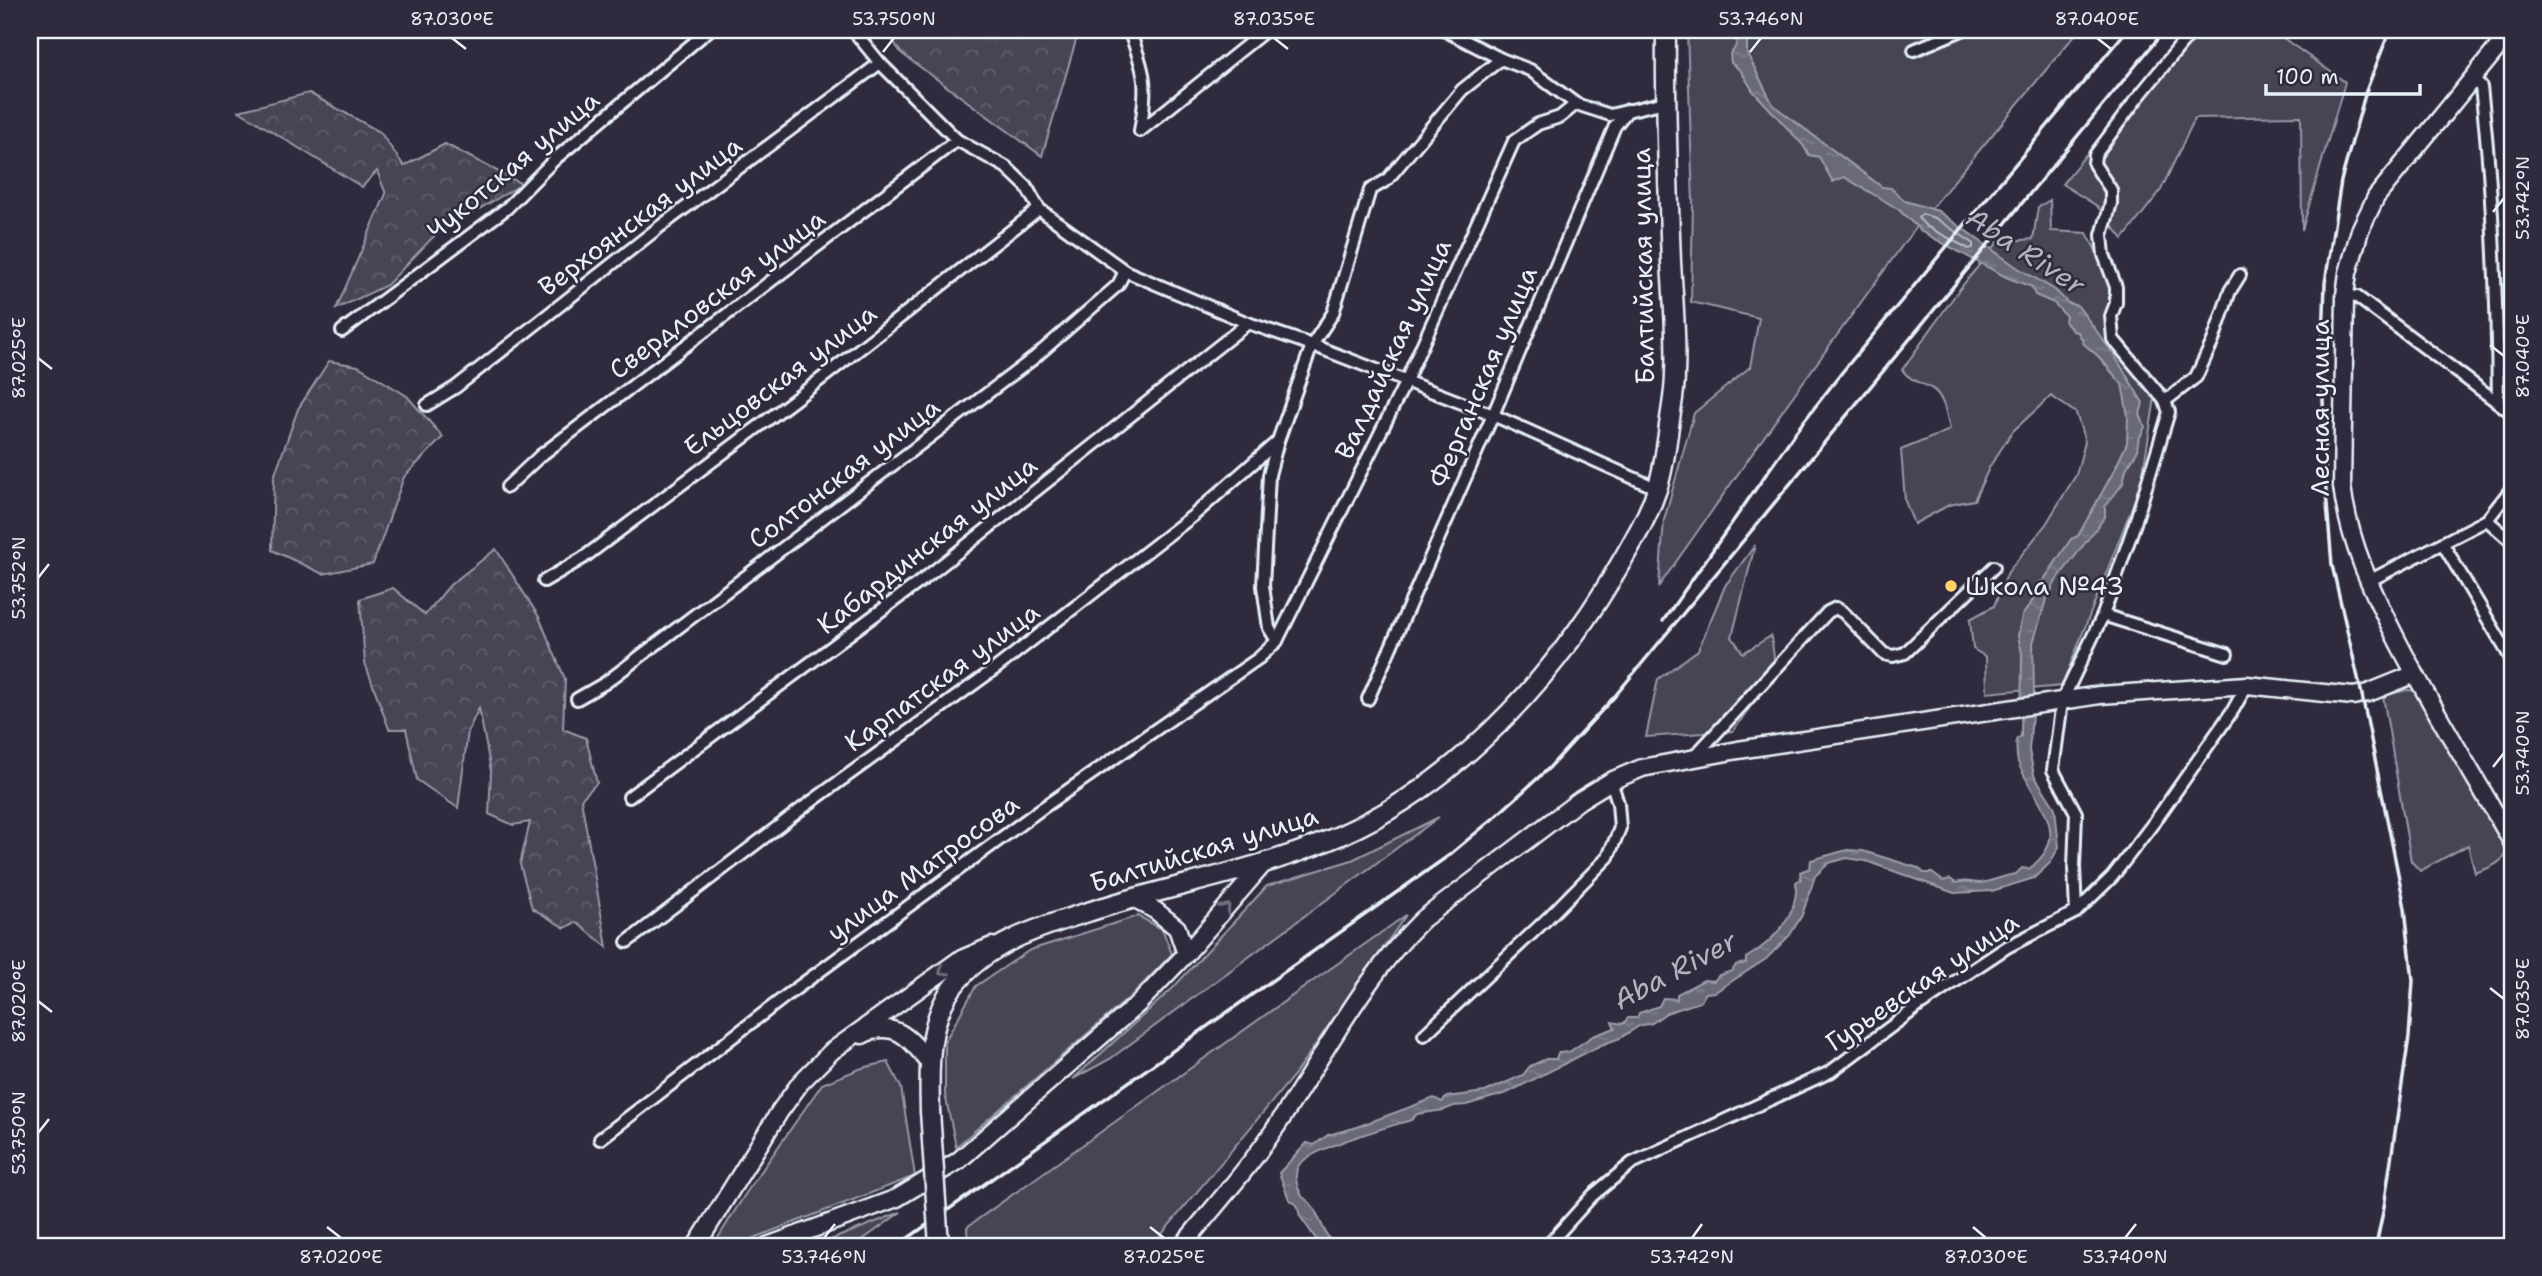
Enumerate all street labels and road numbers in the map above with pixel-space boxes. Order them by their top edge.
street label: Чукотская улица [419,82,606,247]
street label: Верхоянская улица [531,127,749,304]
street label: Балтийская улица [1623,147,1662,385]
street label: Свердловская улица [601,201,832,387]
street label: Валдайская улица [1326,233,1459,465]
street label: Ферганская улица [1420,261,1545,493]
street label: Ельцовская улица [676,296,883,464]
street label: Лесная улица [2302,319,2337,497]
street label: Солтонская улица [741,389,947,556]
street label: Кабардинская улица [809,448,1044,642]
street label: Карпатская улица [837,594,1046,759]
street label: улица Матросова [820,786,1026,949]
street label: Балтийская улица [1086,797,1322,900]
street label: Гурьевская улица [1818,904,2025,1059]

